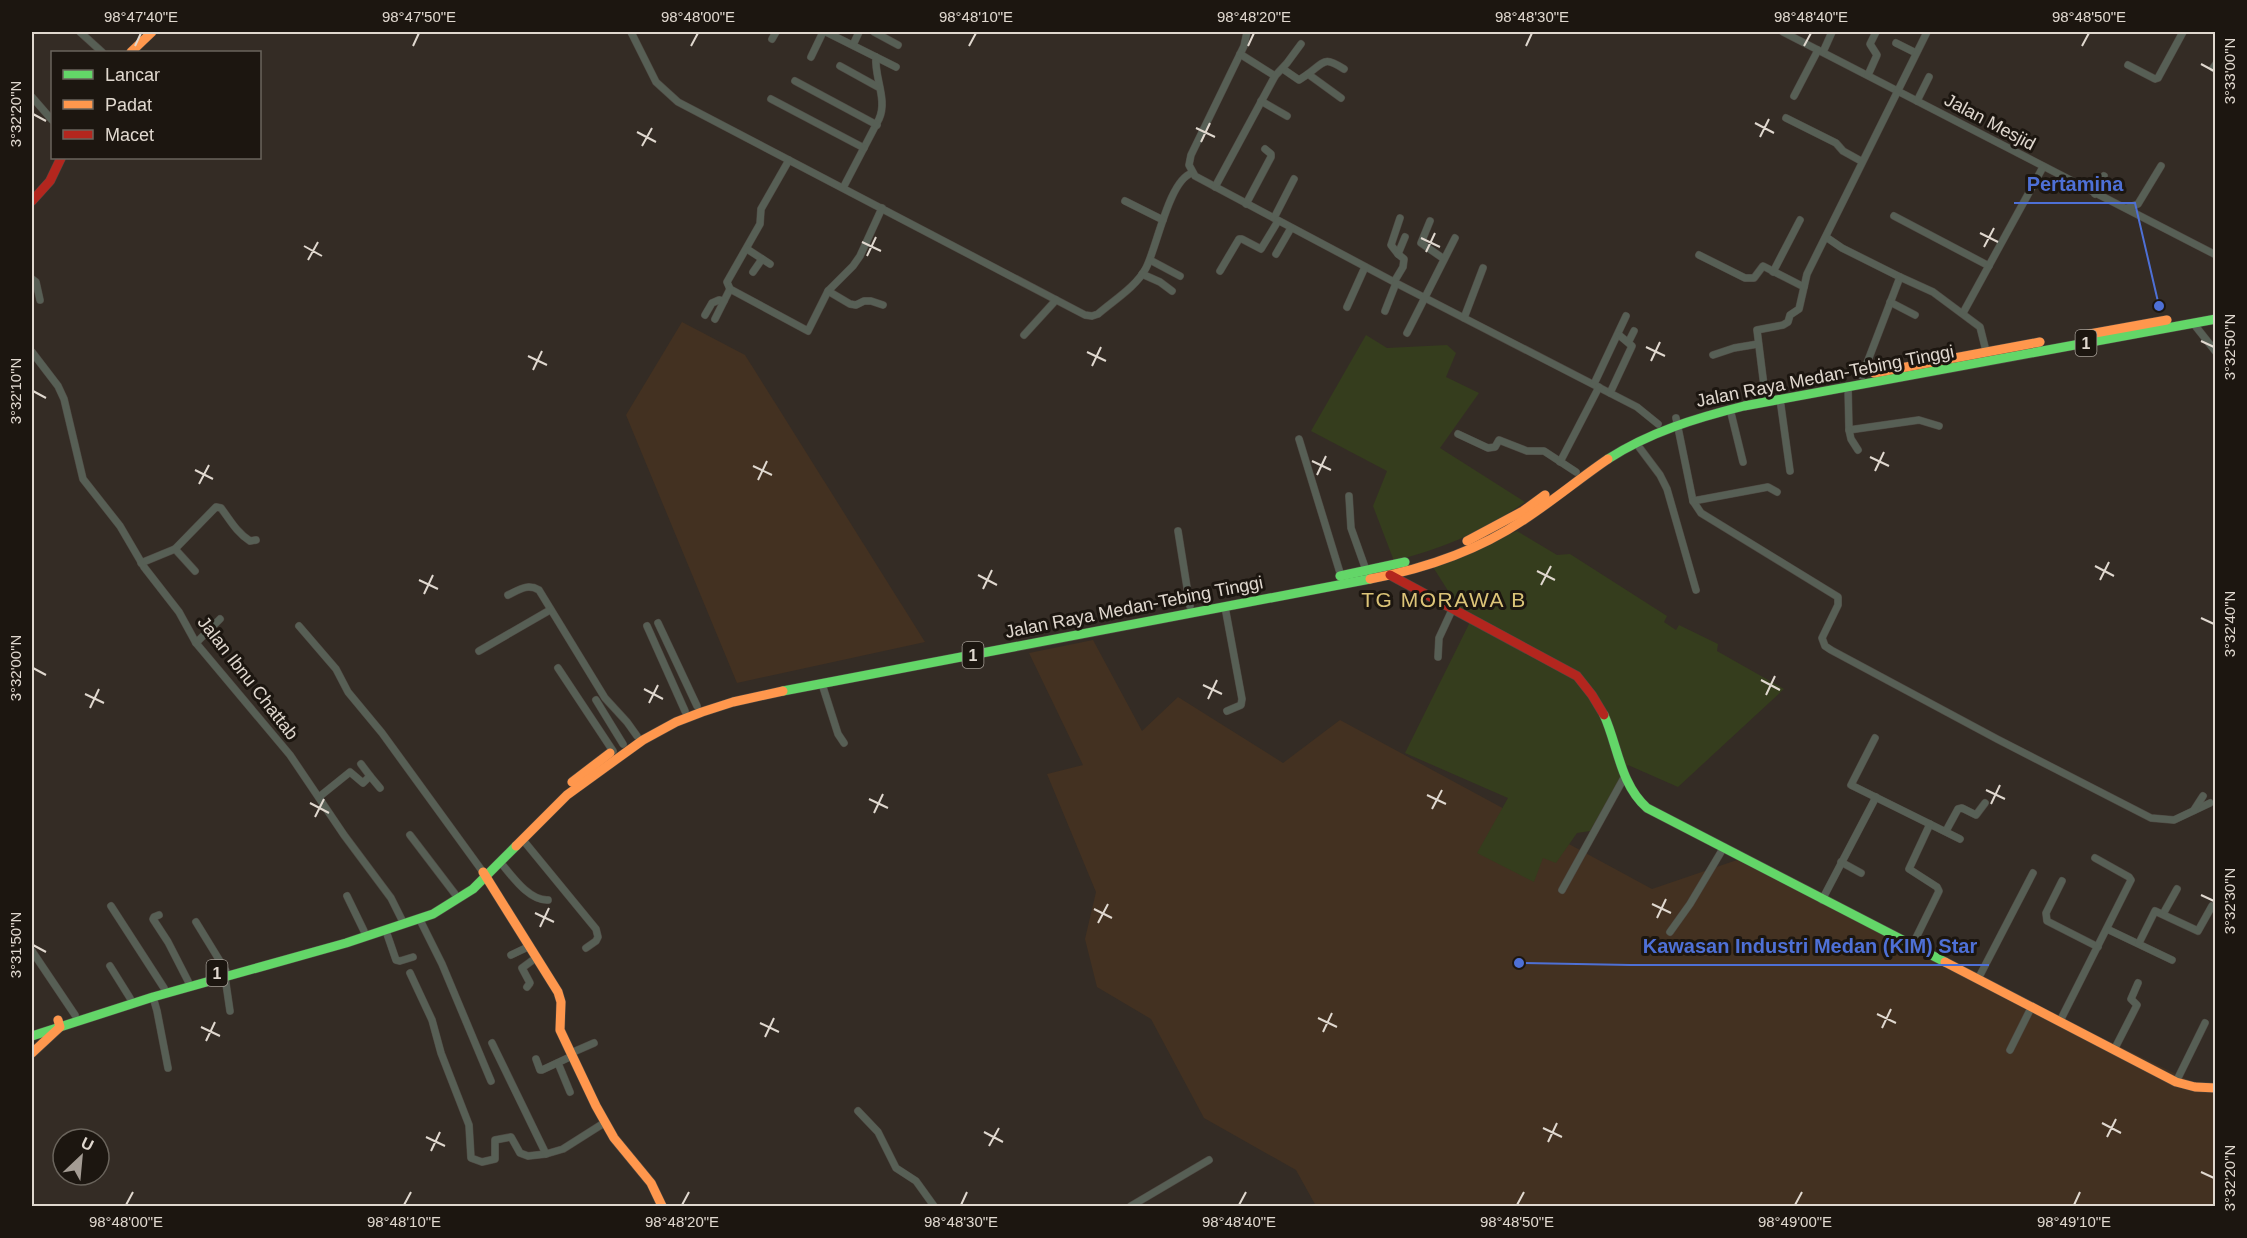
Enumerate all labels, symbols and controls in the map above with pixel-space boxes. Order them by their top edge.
text: 98°47'40"E [104,8,178,25]
text: 98°47'50"E [382,8,456,25]
text: 98°48'00"E [661,8,735,25]
text: 98°48'10"E [939,8,1013,25]
text: 98°48'20"E [1217,8,1291,25]
text: 98°48'30"E [1495,8,1569,25]
text: 98°48'40"E [1774,8,1848,25]
text: 98°48'50"E [2052,8,2126,25]
text: 3°33'00"N [2221,38,2238,104]
legend [51,51,261,159]
text: Lancar [105,65,160,85]
text: 3°32'20"N [7,81,24,147]
street label: Jalan Mesjid [1941,90,2039,154]
text: Padat [105,95,152,115]
text: Macet [105,125,154,145]
callout: Pertamina [2014,165,2135,203]
text: Pertamina [2027,173,2124,195]
text: 3°32'50"N [2221,314,2238,380]
road number: 1 [2076,330,2096,356]
street label: Jalan Raya Medan-Tebing Tinggi [1694,341,1956,411]
text: 3°32'10"N [7,358,24,424]
street label: Jalan Raya Medan-Tebing Tinggi [1003,572,1265,642]
district label: TG MORAWA B [1361,588,1527,611]
text: 3°32'40"N [2221,591,2238,657]
street label: Jalan Ibnu Chattab [194,612,302,744]
text: 3°32'00"N [7,635,24,701]
road number: 1 [962,642,984,668]
text: 3°32'30"N [2221,868,2238,934]
text: 3°31'50"N [7,912,24,978]
callout: Kawasan Industri Medan (KIM) Star [1630,927,1989,965]
text: Kawasan Industri Medan (KIM) Star [1643,935,1977,957]
road number: 1 [206,960,228,986]
north arrow [51,1127,111,1187]
text: U [78,1134,96,1154]
text: 3°32'20"N [2221,1145,2238,1211]
text: 98°48'00"E [89,1213,163,1230]
text: 98°48'10"E [367,1213,441,1230]
text: 98°48'20"E [645,1213,719,1230]
text: 98°48'30"E [924,1213,998,1230]
text: 98°48'40"E [1202,1213,1276,1230]
text: 98°48'50"E [1480,1213,1554,1230]
text: 98°49'00"E [1758,1213,1832,1230]
text: 98°49'10"E [2037,1213,2111,1230]

